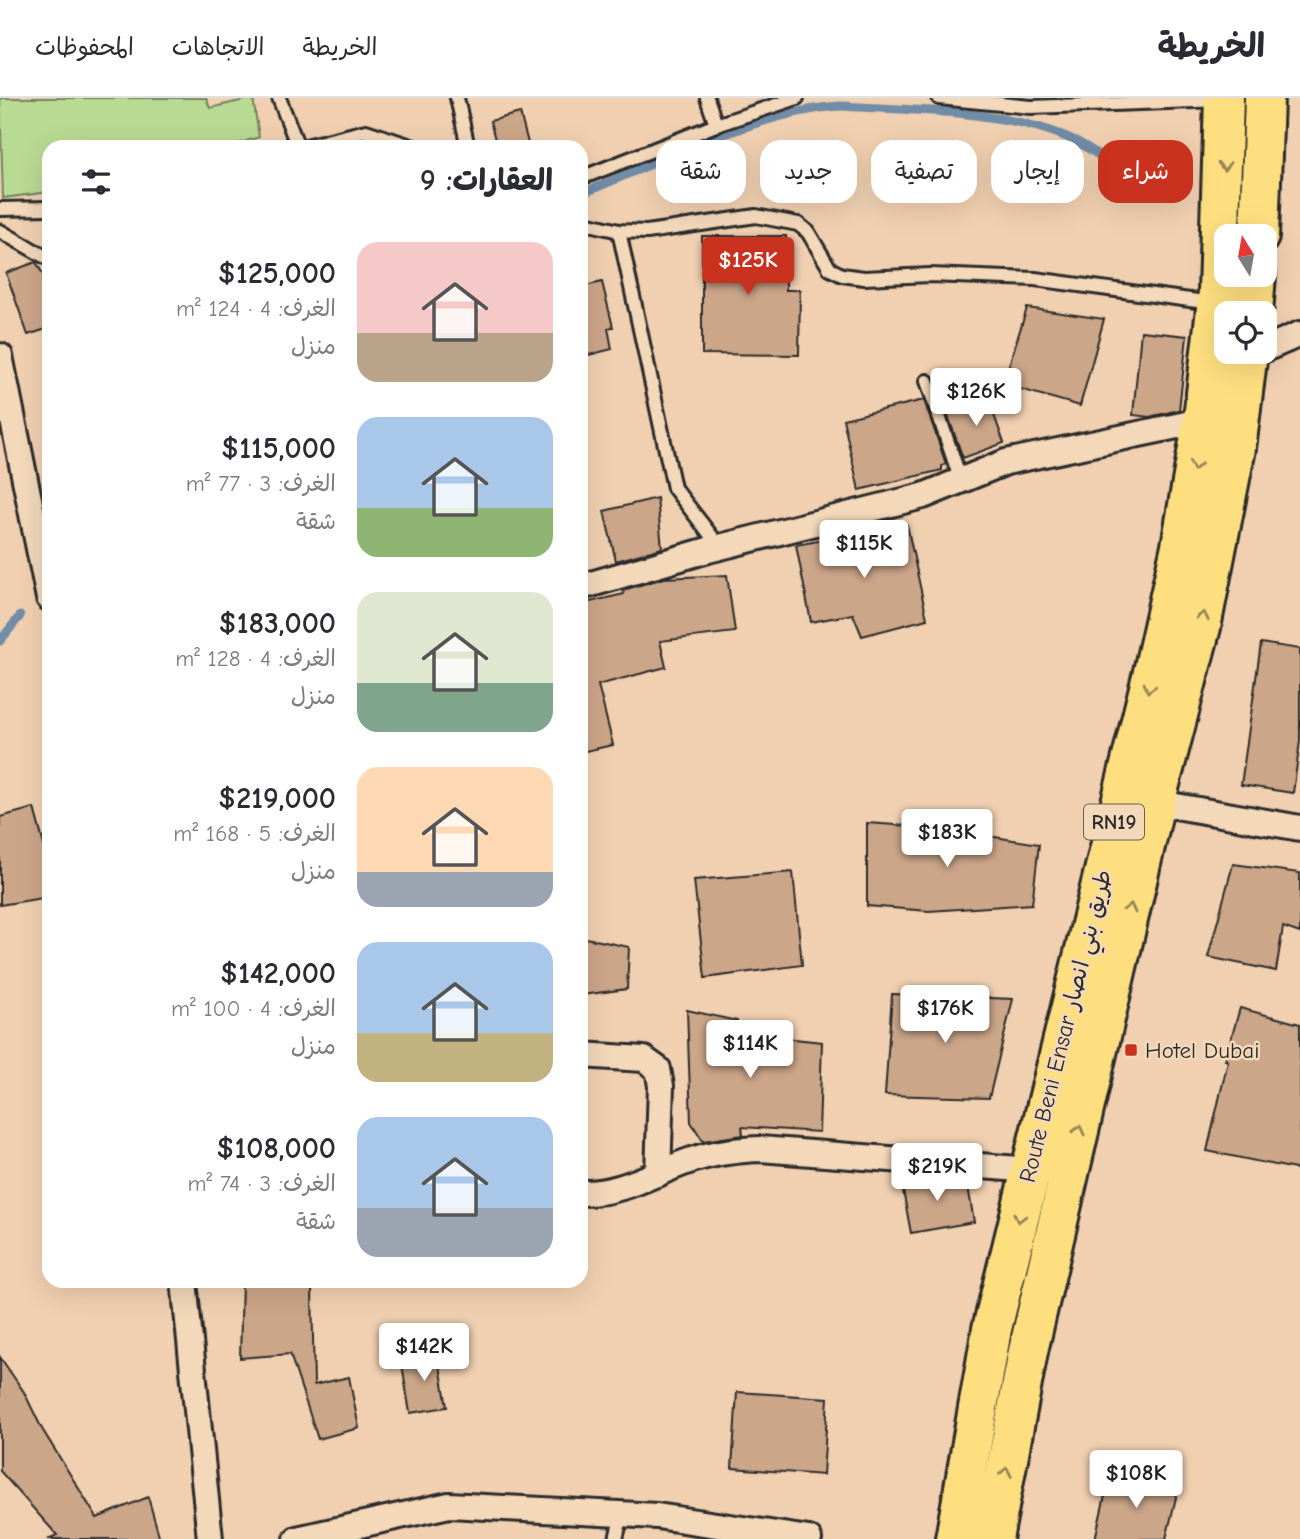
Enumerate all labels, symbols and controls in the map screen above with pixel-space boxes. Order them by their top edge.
text: الخريطة [1158,27,1265,65]
text: المحفوظات [35,33,134,61]
text: الاتجاهات [172,33,265,61]
text: الخريطة [303,33,377,61]
chip: شقة [656,140,746,203]
chip: جديد [760,140,857,203]
chip: تصفية [871,140,977,203]
chip: إيجار [991,140,1084,203]
chip: شراء [1098,140,1193,203]
one-way arrow [1216,161,1231,172]
icon: filters [77,163,115,201]
text: العقارات: 9 [420,163,553,198]
north arrow [1214,224,1278,287]
map controls [1214,224,1277,364]
pin: $125K [699,238,797,297]
text: $125K [718,246,778,273]
text: $125,000 [218,256,336,291]
icon: home [413,270,497,354]
text: الغرف: 4 · 124 m² [176,295,336,322]
button: locate [1214,301,1277,364]
text: منزل [291,333,336,360]
pin: $126K [927,368,1025,428]
text: $126K [946,377,1006,404]
text: $115,000 [221,431,336,466]
icon: home [413,445,497,529]
one-way arrow [1188,460,1203,471]
text: الغرف: 3 · 77 m² [186,470,336,497]
text: شقة [296,508,336,535]
pin: $115K [815,520,913,580]
text: $115K [835,529,893,556]
text: $183,000 [219,606,336,641]
one-way arrow [1195,610,1210,622]
icon: home [413,620,497,704]
text: الغرف: 4 · 128 m² [175,645,336,672]
one-way arrow [1143,682,1157,694]
text: منزل [291,683,336,710]
text: $219,000 [218,781,336,816]
icon: home [413,795,497,879]
road number: RN19 [1084,804,1144,840]
pin: $183K [898,810,996,869]
text: $183K [918,818,976,845]
text: الغرف: 5 · 168 m² [173,820,336,847]
text: منزل [291,858,336,885]
street label: Route Beni Ensar طريق بني انصار [1014,867,1124,1187]
one-way arrow [1122,902,1137,914]
text: $142,000 [220,956,336,991]
icon: home [413,970,497,1054]
pin: $176K [896,986,994,1045]
text: $176K [916,994,974,1021]
text: الغرف: 4 · 100 m² [171,995,336,1022]
pin: $114K [701,1020,799,1080]
text: $114K [722,1029,778,1056]
text: منزل [291,1033,336,1060]
place label: Hotel Dubai [1145,1037,1259,1064]
marker: Hotel Dubai [1123,1042,1139,1058]
one-way arrow [1071,1124,1086,1136]
text: $108,000 [216,1131,336,1166]
pin: $219K [888,1144,986,1203]
icon: home [413,1145,497,1229]
text: $219K [907,1152,967,1179]
text: الغرف: 3 · 74 m² [187,1170,336,1197]
text: شقة [296,1208,336,1235]
one-way arrow [1013,1212,1027,1224]
pin: $142K [375,1324,473,1383]
text: $142K [395,1332,453,1359]
pin: $108K [1087,1450,1185,1510]
text: $108K [1106,1459,1166,1486]
one-way arrow [997,1466,1012,1478]

